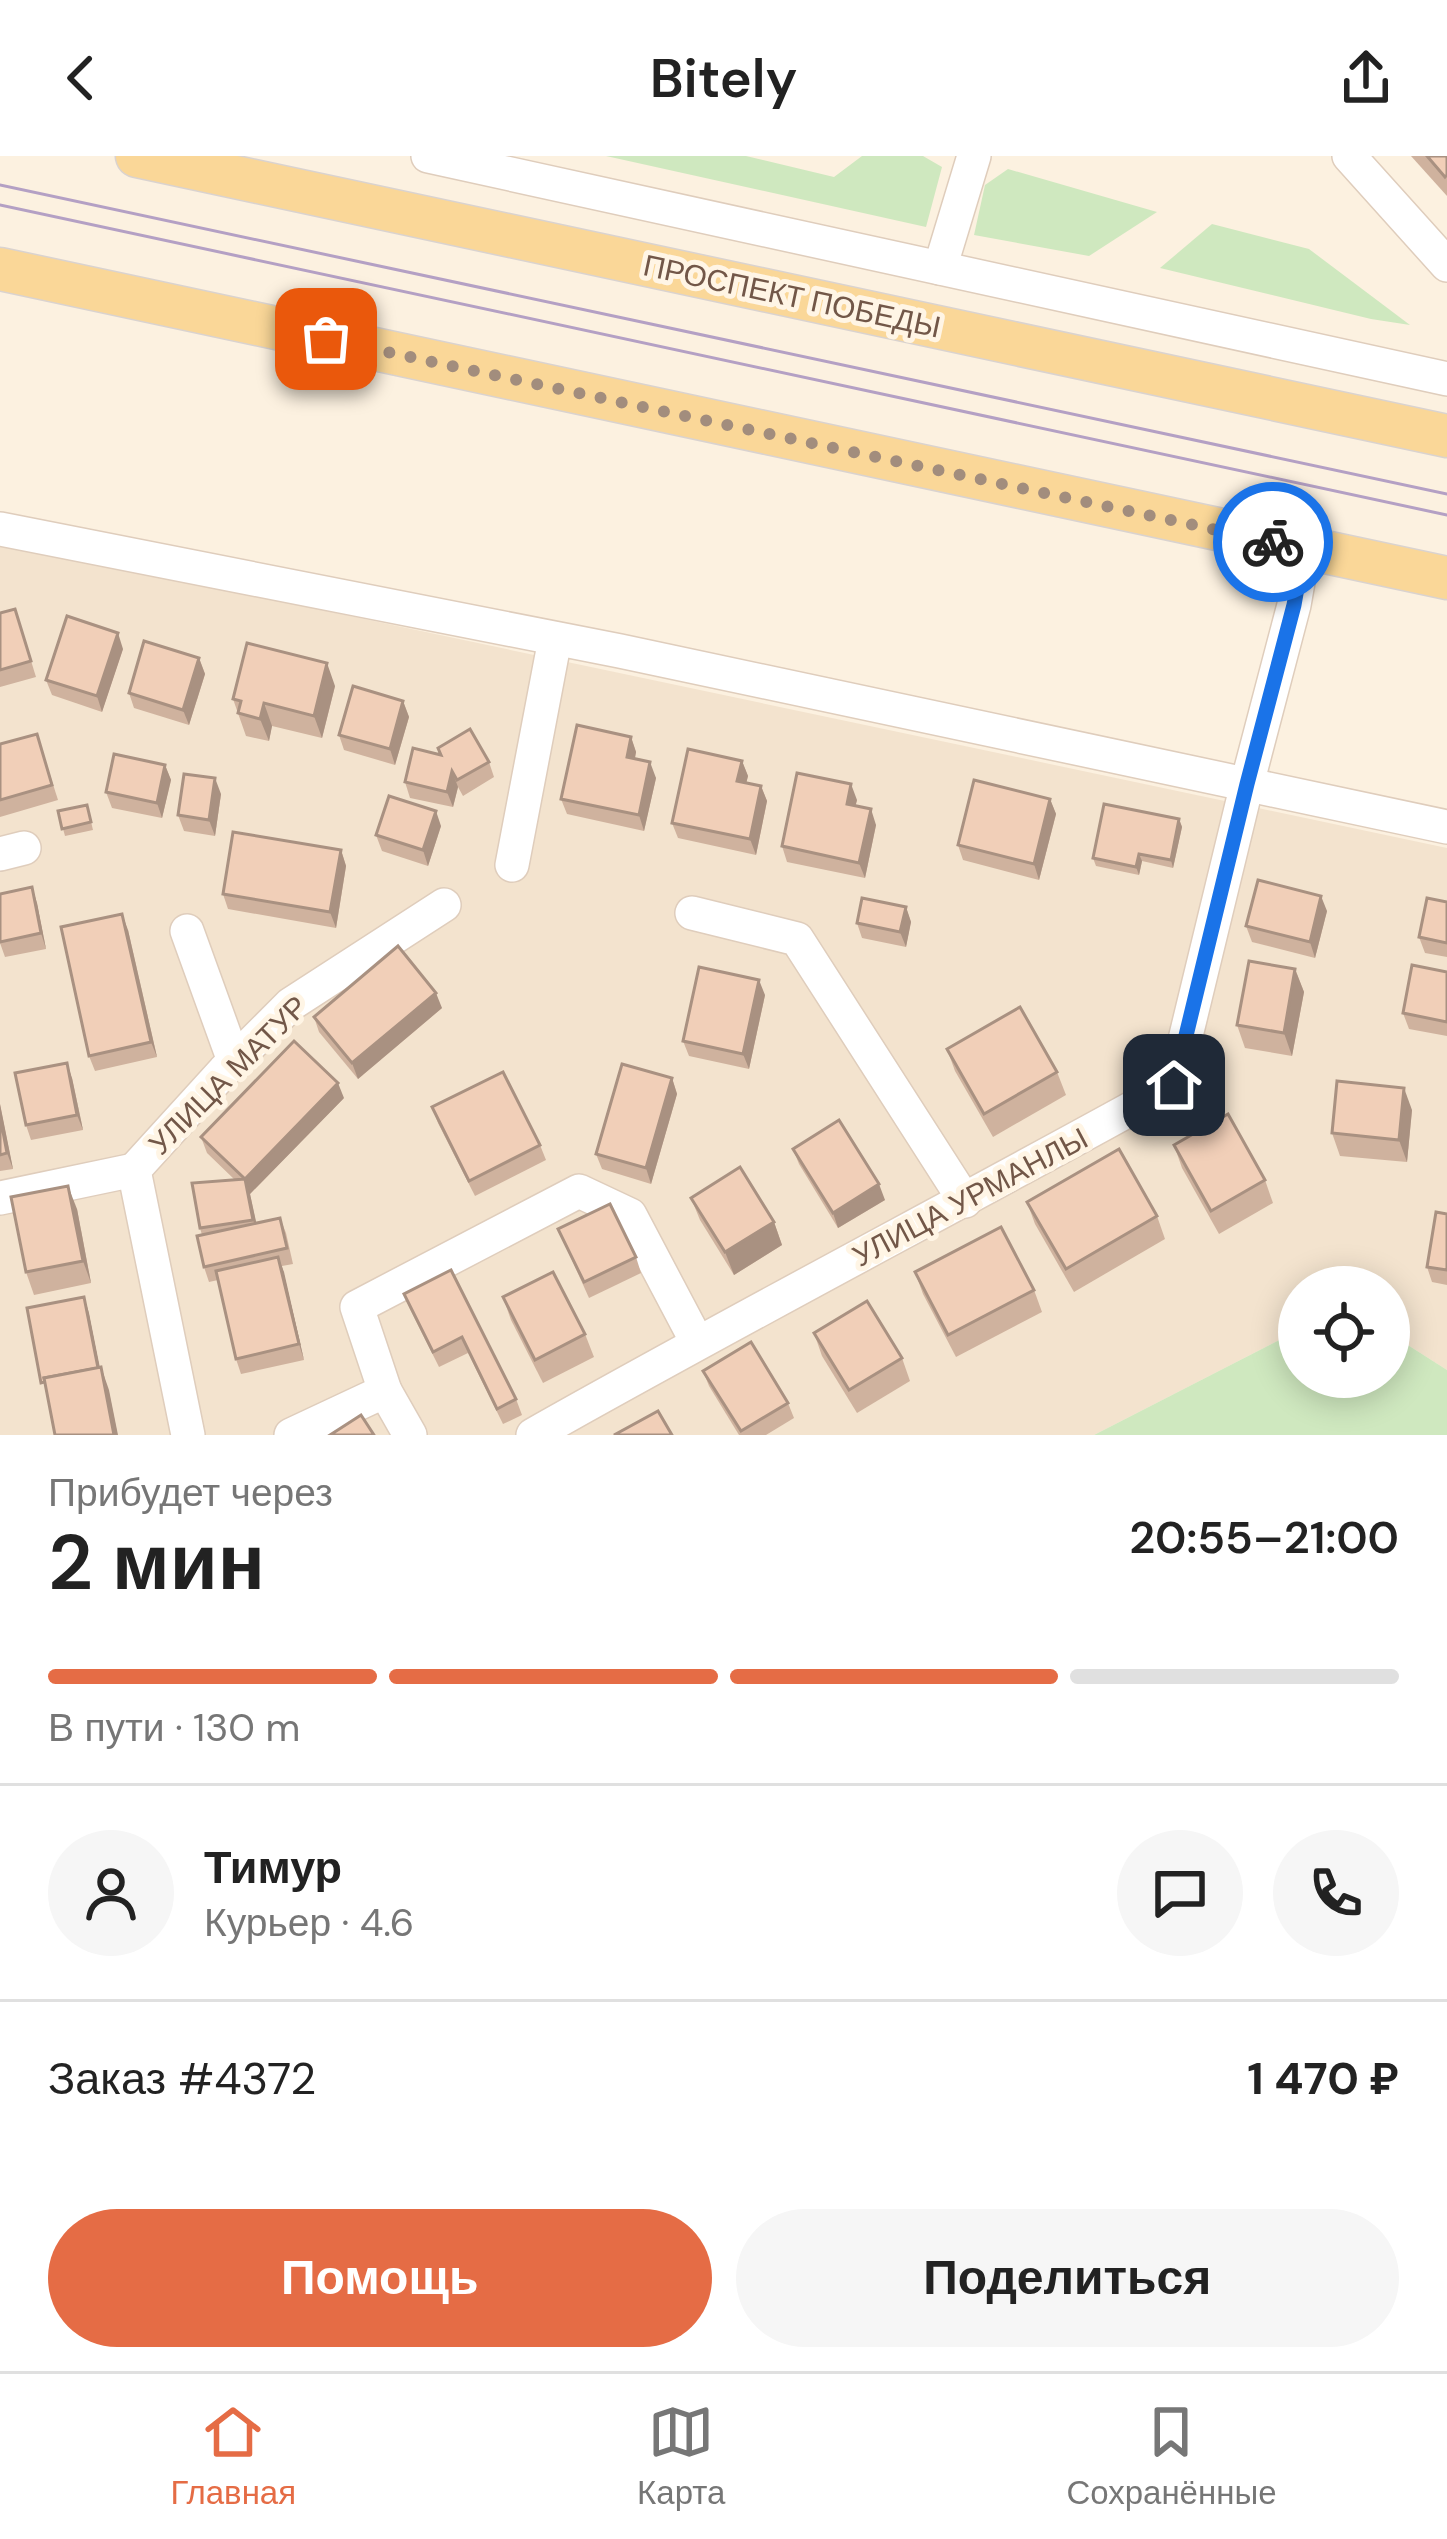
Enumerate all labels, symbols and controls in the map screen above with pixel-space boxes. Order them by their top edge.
text: Bitely [650,43,797,114]
icon: back [48,45,114,111]
icon: share [1333,45,1399,111]
street label: ПРОСПЕКТ ПОБЕДЫ [640,245,944,347]
pin [275,288,377,390]
icon: bag [293,306,359,372]
courier [1213,482,1333,602]
icon: bike [1240,509,1306,575]
street label: УЛИЦА МАТУР [140,987,316,1163]
pin [1123,1034,1225,1136]
icon: home [1141,1052,1207,1118]
street label: УЛИЦА УРМАНЛЫ [846,1118,1094,1276]
map controls [1278,1266,1410,1398]
button: locate [1278,1266,1410,1398]
text: Прибудет через [48,1467,333,1518]
text: 20:55–21:00 [1129,1508,1399,1567]
text: 2 мин [48,1512,265,1613]
text: В пути · 130 m [48,1702,300,1753]
button: person [48,1830,174,1956]
button: chat [1117,1830,1243,1956]
button: phone [1273,1830,1399,1956]
text: Тимур [204,1838,342,1897]
text: Курьер · 4.6 [204,1897,414,1948]
text: Заказ #4372 [48,2049,316,2108]
text: 1 470 ₽ [1247,2049,1399,2108]
button: Помощь [48,2209,712,2347]
button: Поделиться [736,2209,1399,2347]
tab: Главная [170,2399,296,2514]
tab: Карта [637,2399,725,2514]
tab: Сохранённые [1066,2399,1277,2514]

